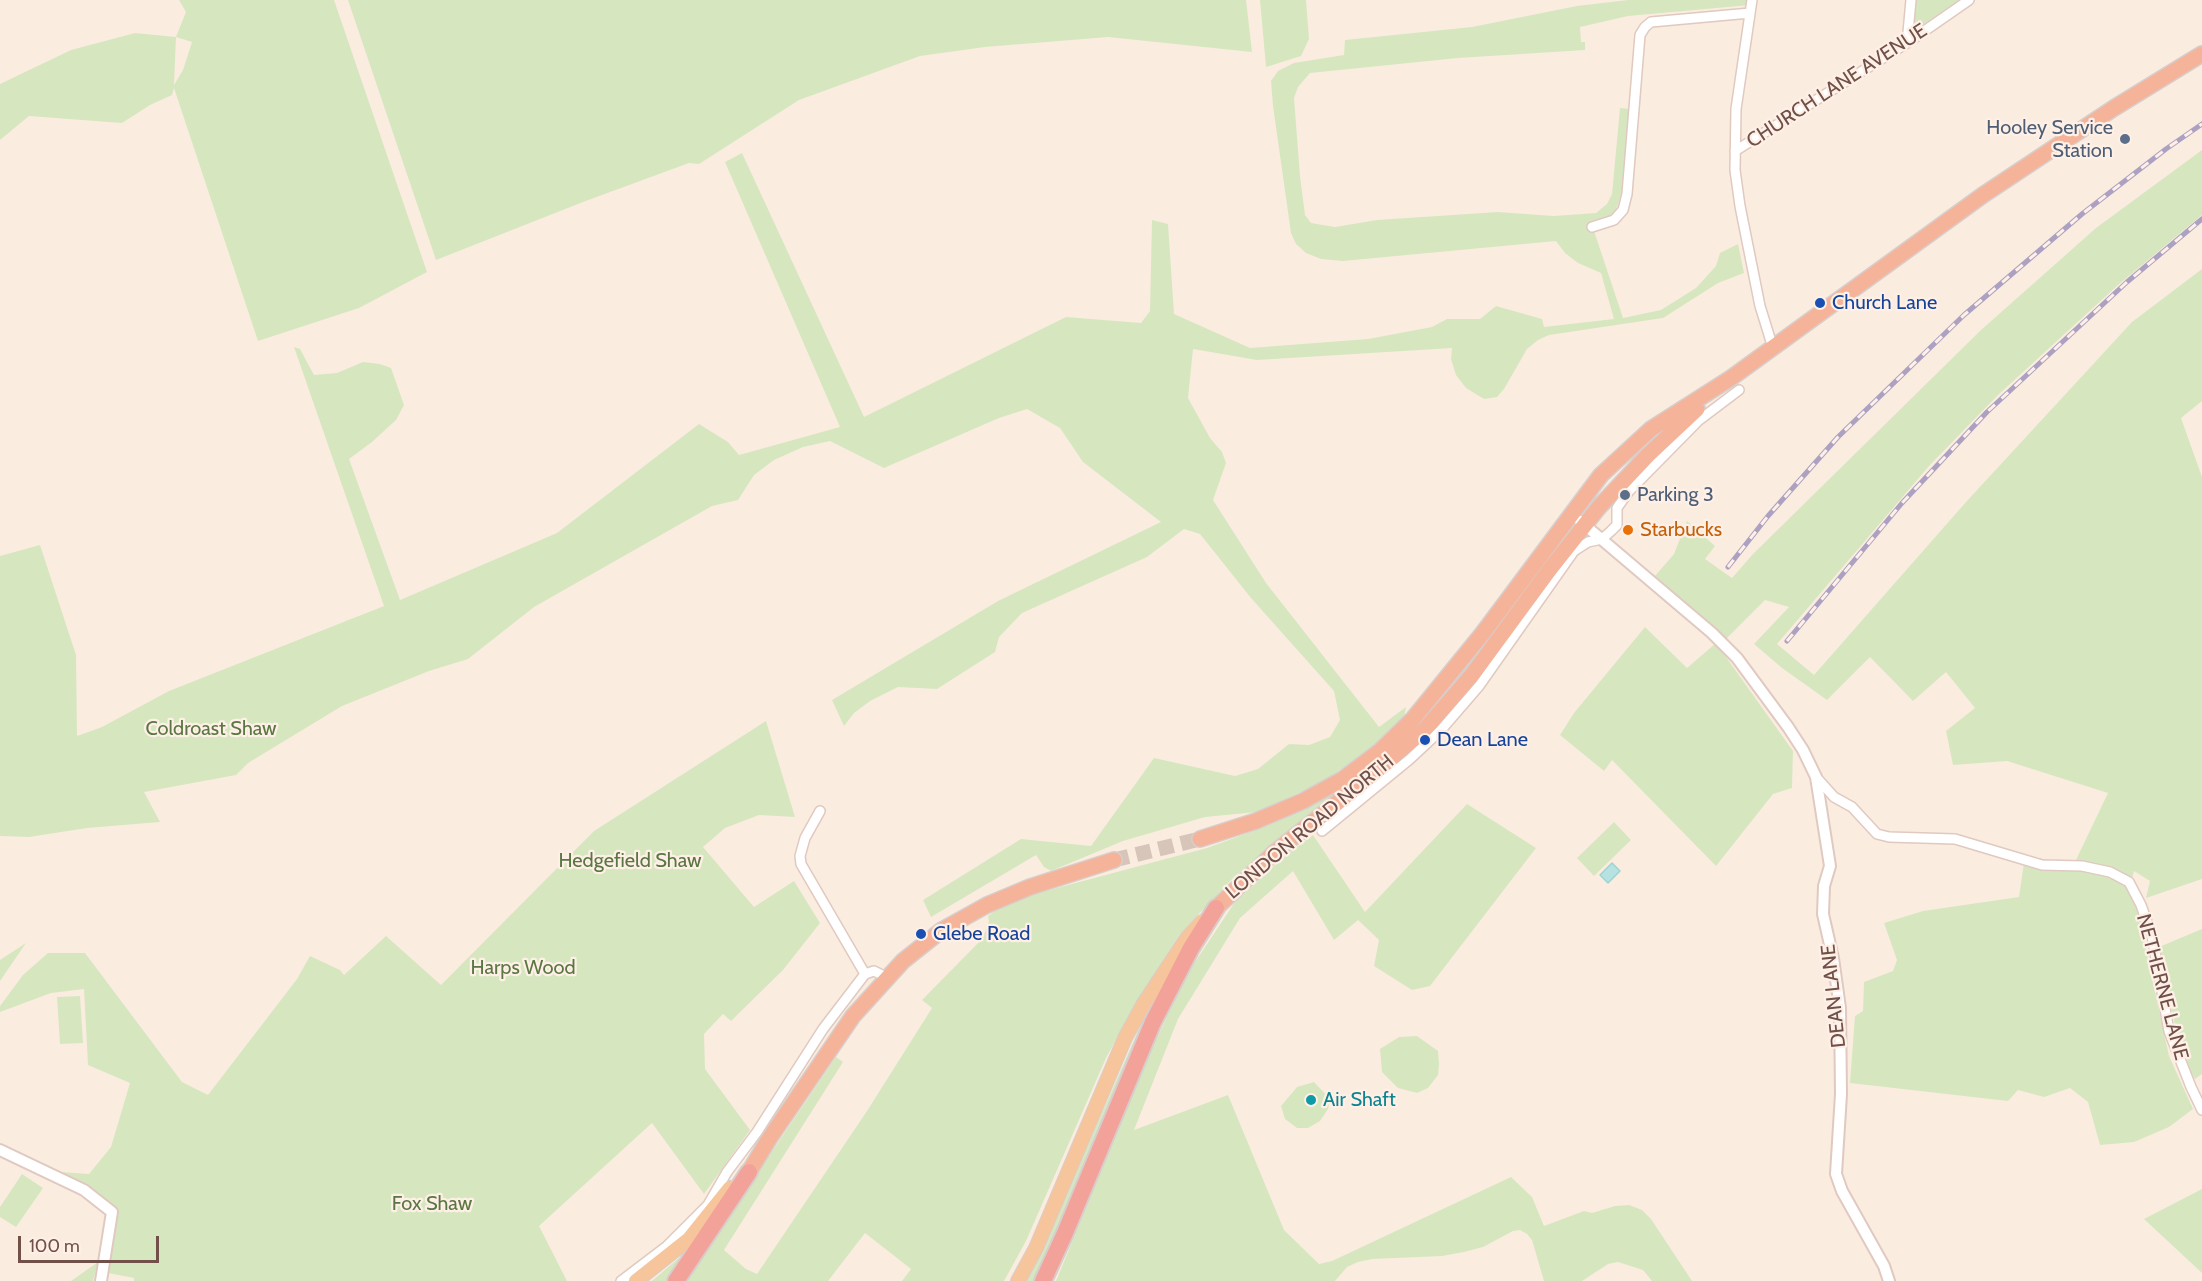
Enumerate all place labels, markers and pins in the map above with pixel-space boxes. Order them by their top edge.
place label: Hooley Service Station [1986,116,2113,163]
marker: Hooley Service Station [2118,132,2132,146]
place label: Church Lane [1832,291,1937,315]
marker: Church Lane [1813,296,1827,310]
place label: Parking 3 [1637,483,1714,507]
marker: Parking 3 [1618,488,1632,502]
place label: Starbucks [1640,518,1722,542]
marker: Starbucks [1621,523,1635,537]
place label: Dean Lane [1437,728,1528,752]
marker: Dean Lane [1418,733,1432,747]
place label: Glebe Road [933,922,1030,946]
marker: Glebe Road [914,927,928,941]
place label: Air Shaft [1323,1088,1396,1112]
marker: Air Shaft [1304,1093,1318,1107]

